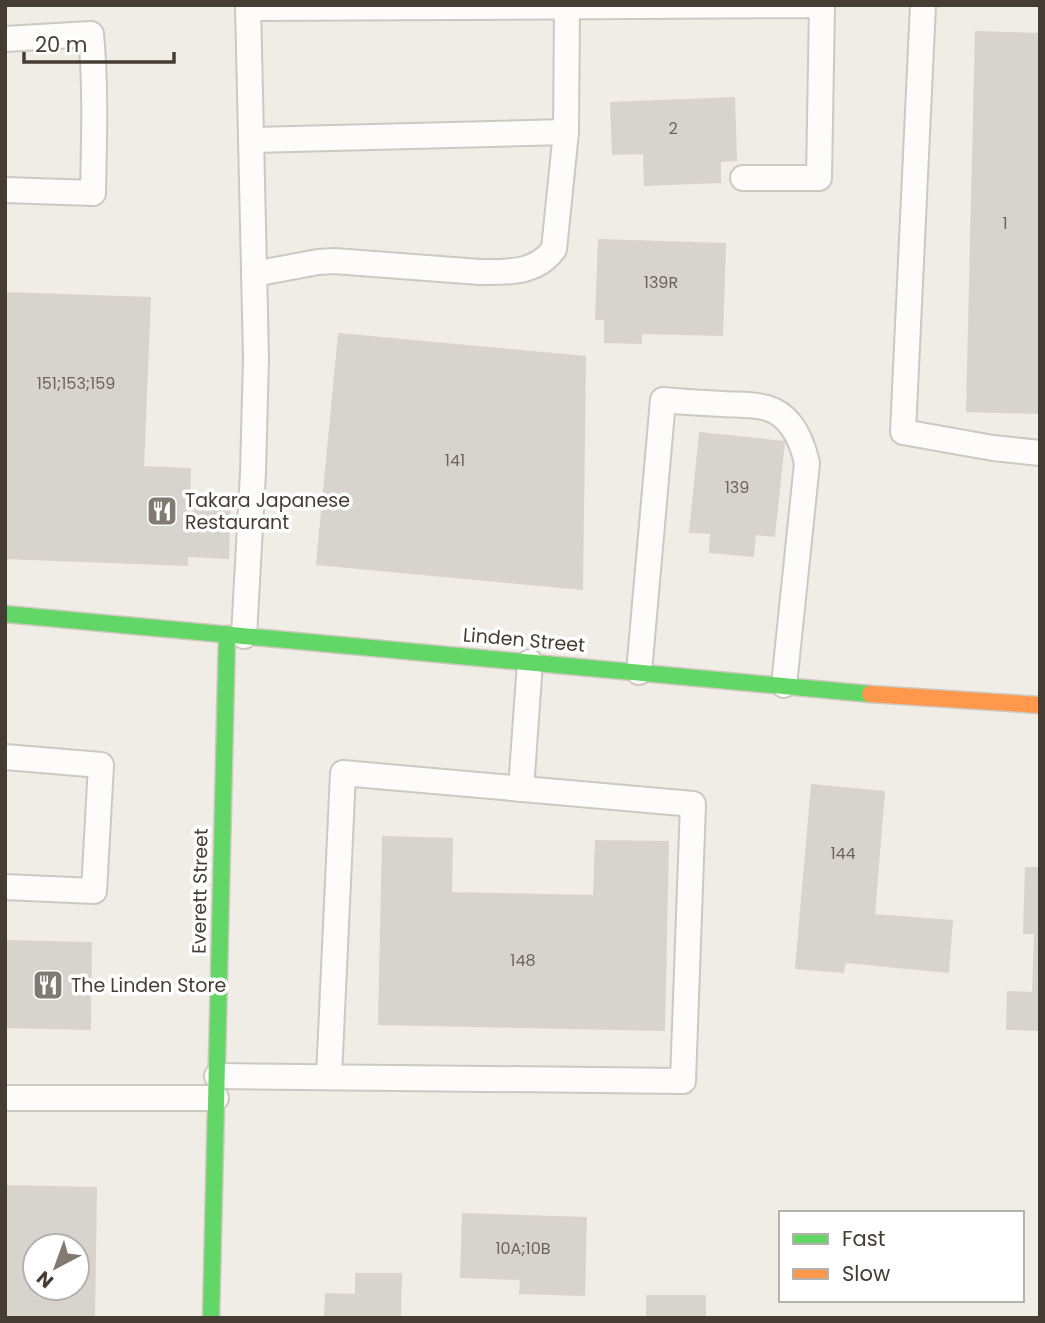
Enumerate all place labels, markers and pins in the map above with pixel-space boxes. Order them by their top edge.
place label: Takara Japanese Restaurant [185,487,350,536]
restaurant icon: Takara Japanese Restaurant [145,494,179,528]
restaurant icon: The Linden Store [31,968,65,1002]
place label: The Linden Store [71,972,226,999]

